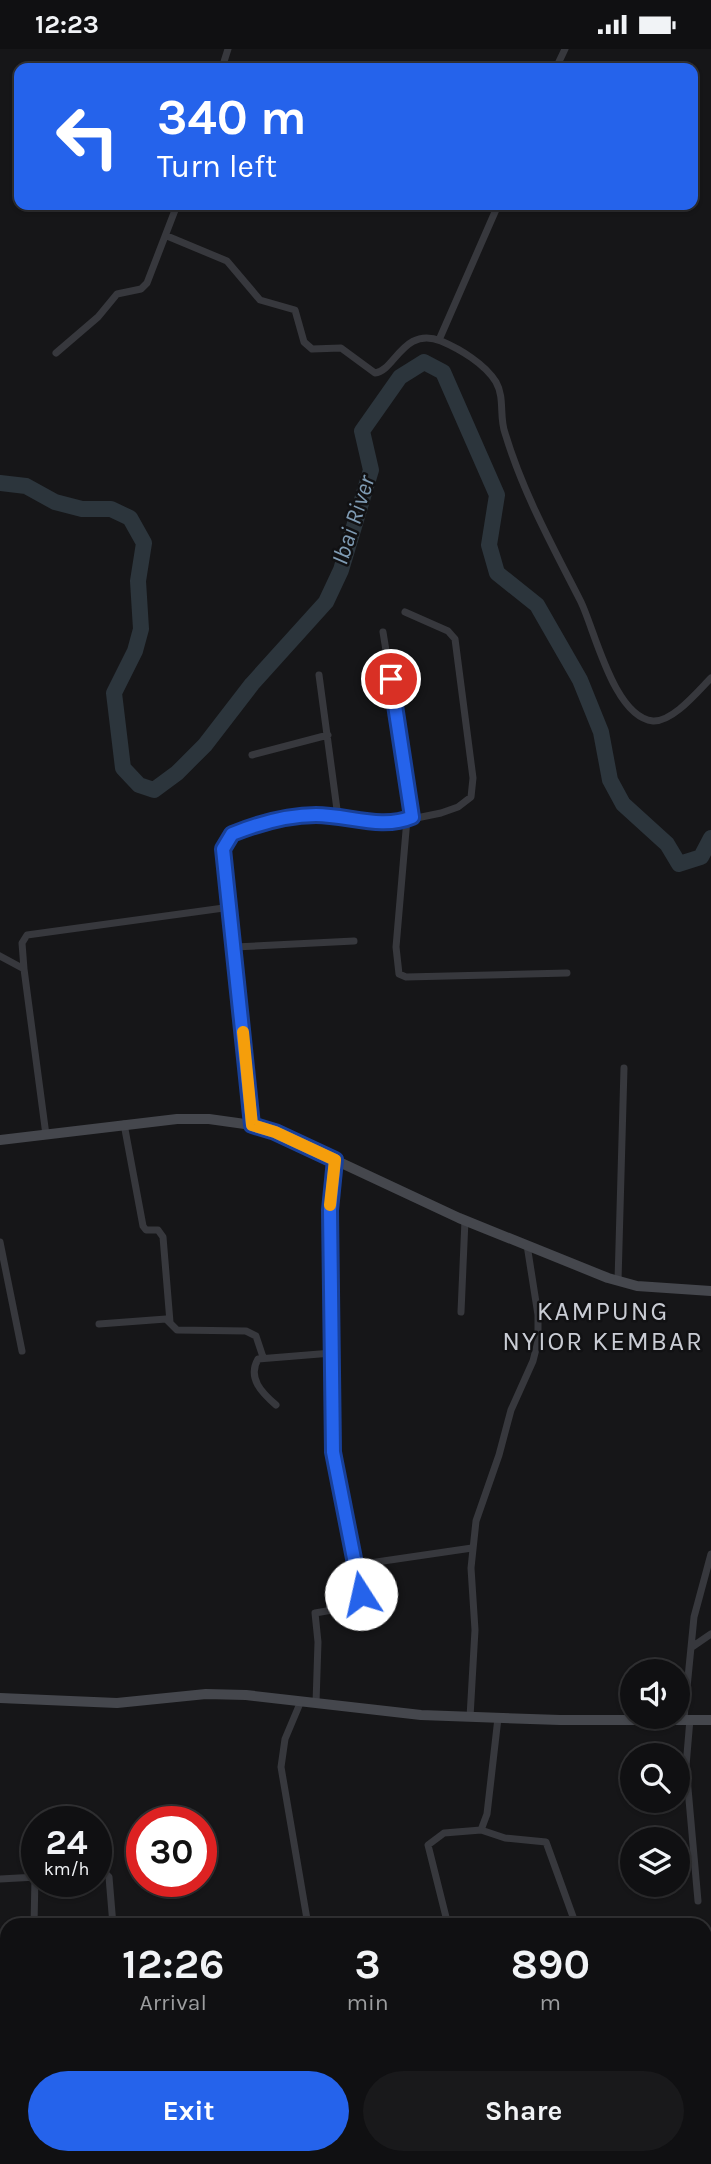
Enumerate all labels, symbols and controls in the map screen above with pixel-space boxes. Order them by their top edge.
text: 12:23 [35,9,99,40]
text: 340 m [157,89,307,146]
icon: left [42,91,133,182]
text: Turn left [157,148,277,185]
water label: Ibai River [325,471,381,568]
pin [361,649,421,709]
icon: arrive [372,660,410,698]
district label: KAMPUNG NYIOR KEMBAR [502,1296,704,1357]
position arrow [324,1557,398,1631]
map controls [620,1659,690,1897]
button: sound [620,1659,690,1729]
button: search [620,1743,690,1813]
speed limit sign: 30 [126,1806,217,1897]
text: 24 [46,1822,88,1863]
button: layers [620,1827,690,1897]
text: km/h [44,1858,89,1880]
text: 12:26 [122,1939,225,1989]
text: 3 [355,1939,381,1989]
text: 890 [511,1939,590,1989]
text: Arrival [140,1989,207,2016]
text: min [346,1989,389,2016]
text: m [540,1989,561,2016]
button: Exit [28,2071,349,2151]
button: Share [363,2071,684,2151]

